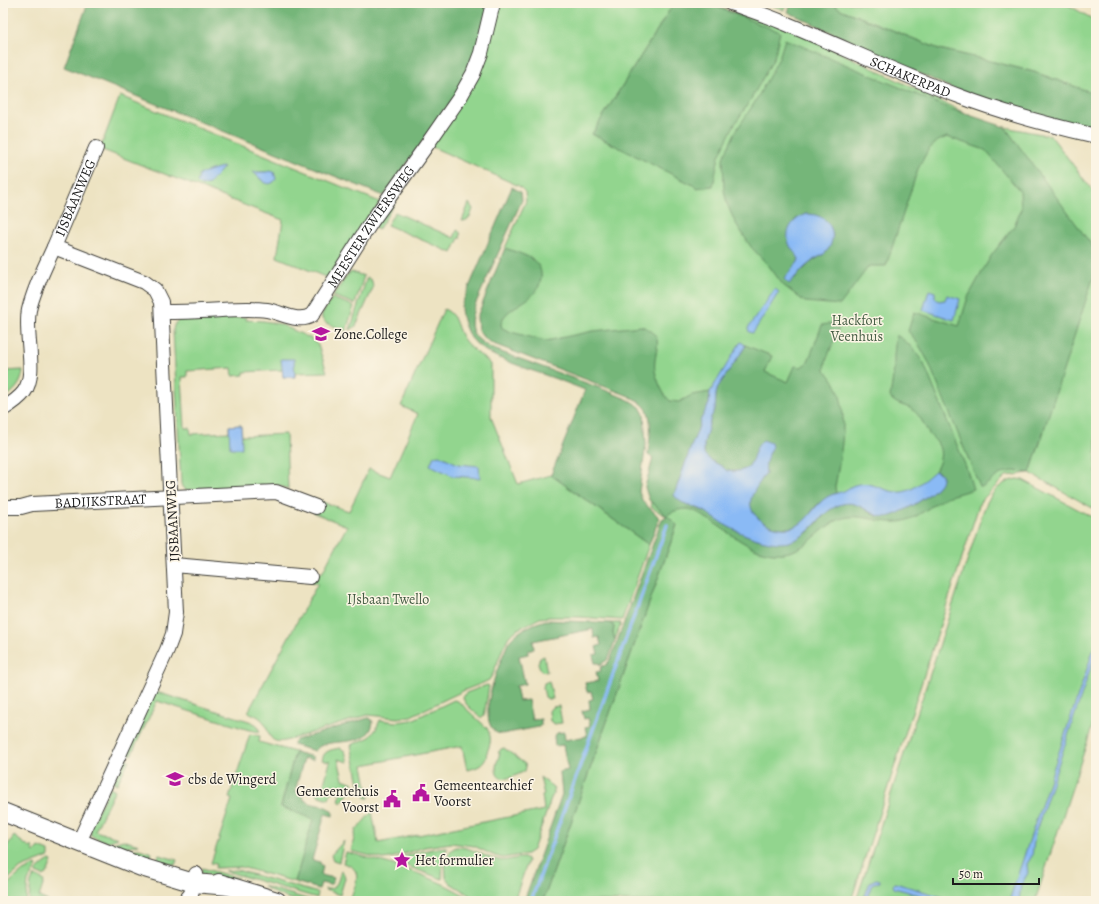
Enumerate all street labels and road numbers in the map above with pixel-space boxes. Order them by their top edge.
street label: SCHAKERPAD [867,52,954,102]
street label: IJSBAANWEG [51,156,100,239]
street label: MEESTER ZWIERSWEG [323,162,419,292]
street label: IJSBAANWEG [161,479,184,563]
street label: BADIJKSTRAAT [54,489,147,513]

